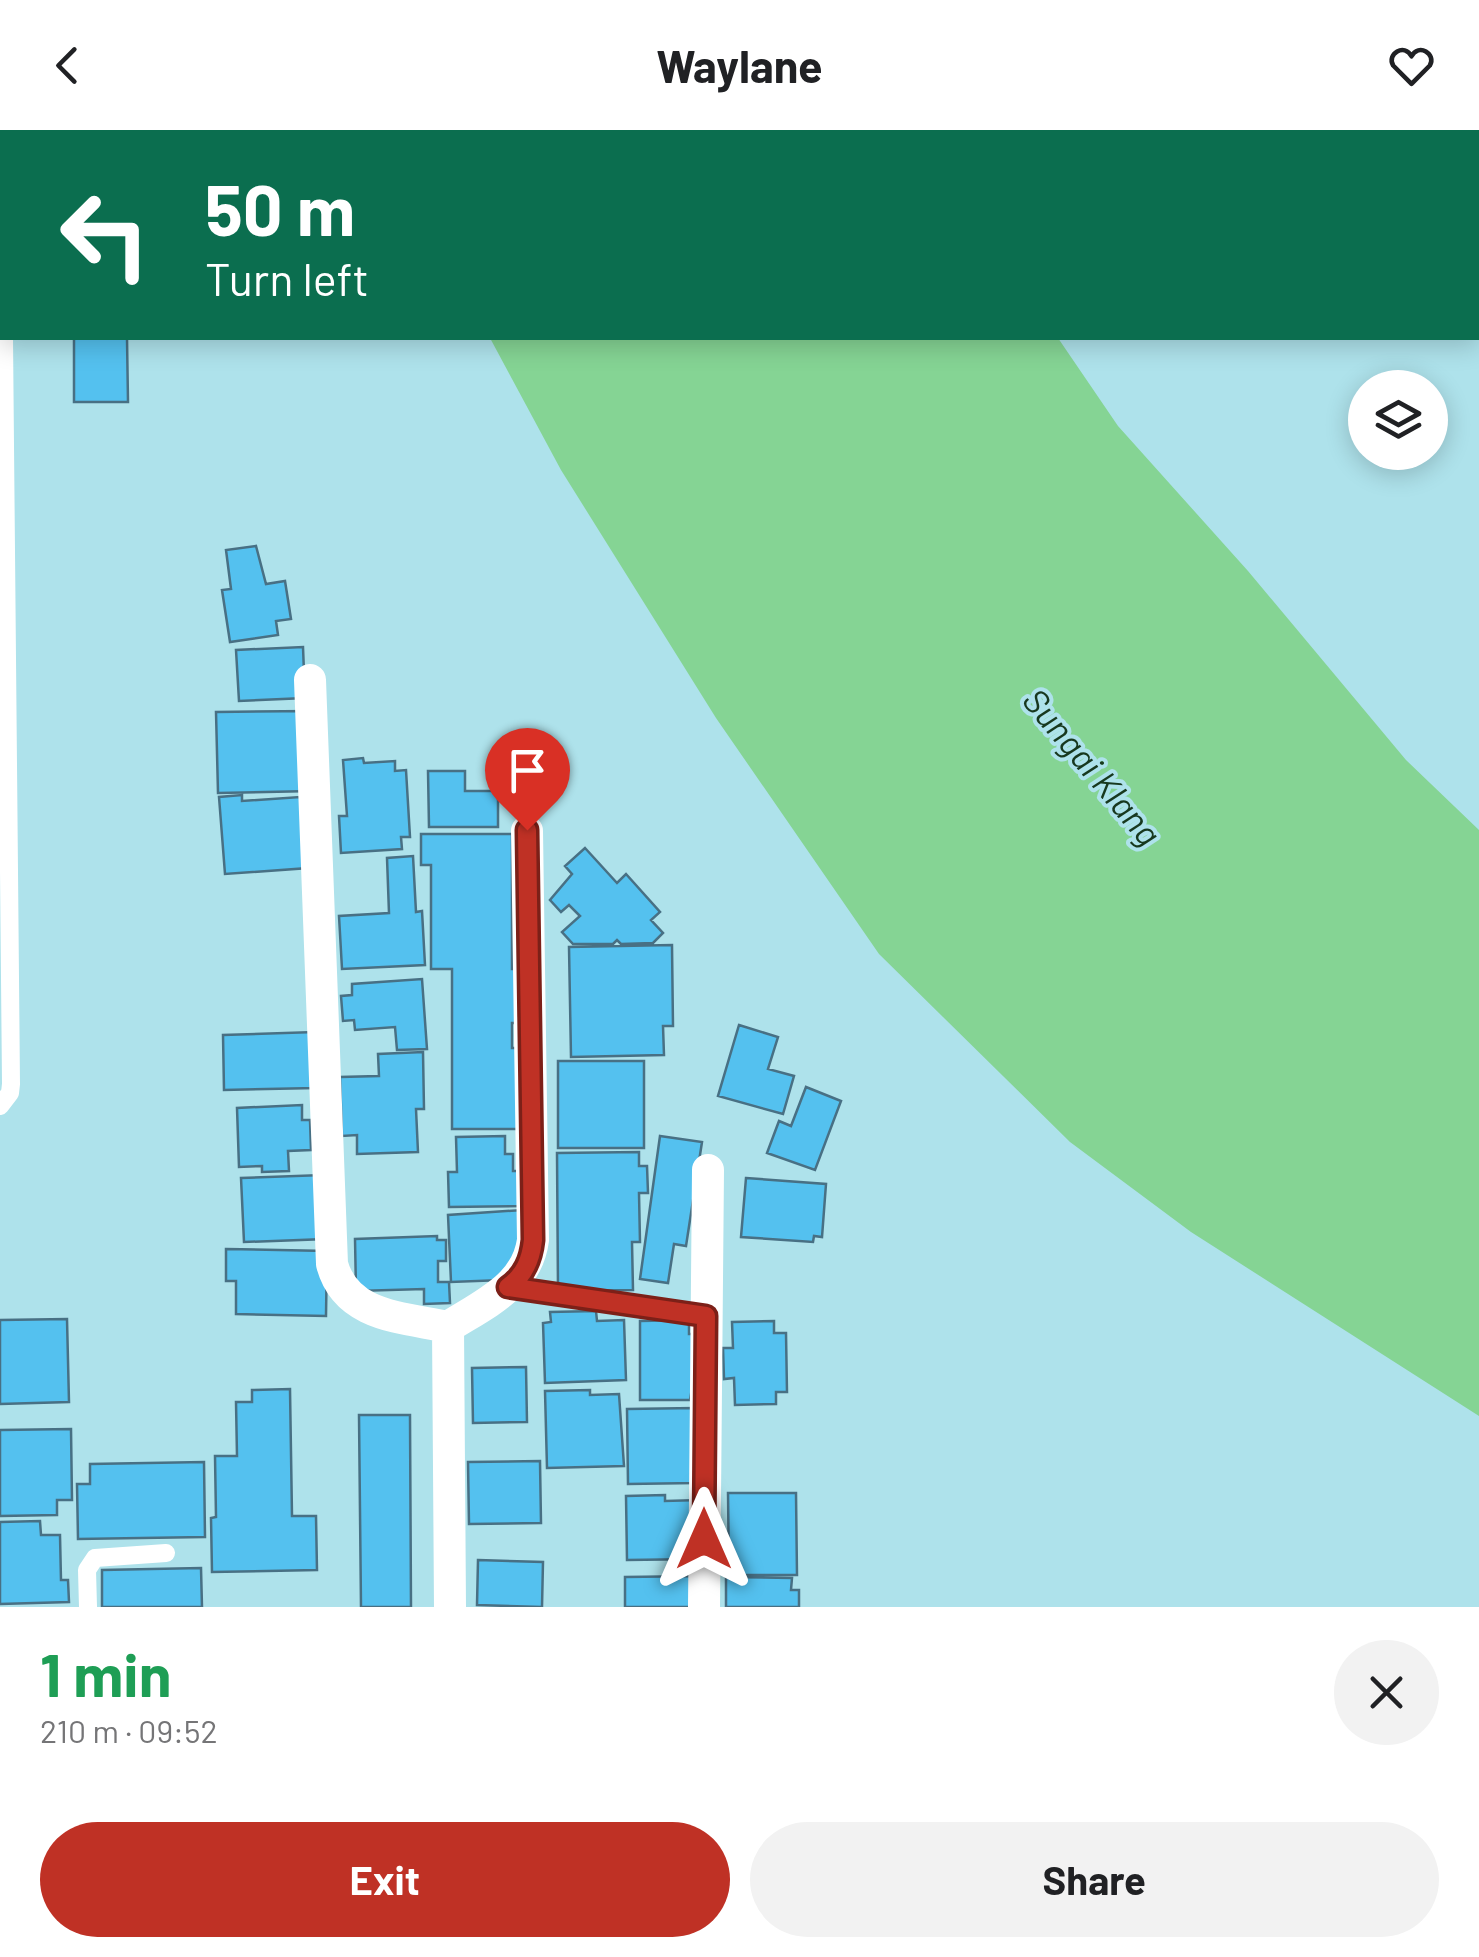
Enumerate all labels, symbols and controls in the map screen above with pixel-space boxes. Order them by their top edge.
icon: back [40,38,95,93]
text: Waylane [656,38,823,92]
icon: heart [1384,38,1439,93]
text: 50 m [205,166,355,250]
icon: left [40,170,170,300]
text: Turn left [205,251,369,305]
map controls [1348,370,1448,470]
button: layers [1348,370,1448,470]
water label: Sungai Klang [1015,679,1171,853]
pin [485,728,570,831]
icon: arrive [500,743,555,798]
position arrow [652,1487,756,1591]
text: 1 min [40,1637,171,1709]
button: close [1334,1640,1439,1745]
text: 210 m · 09:52 [40,1711,218,1749]
button: Exit [40,1822,730,1937]
button: Share [750,1822,1439,1937]

